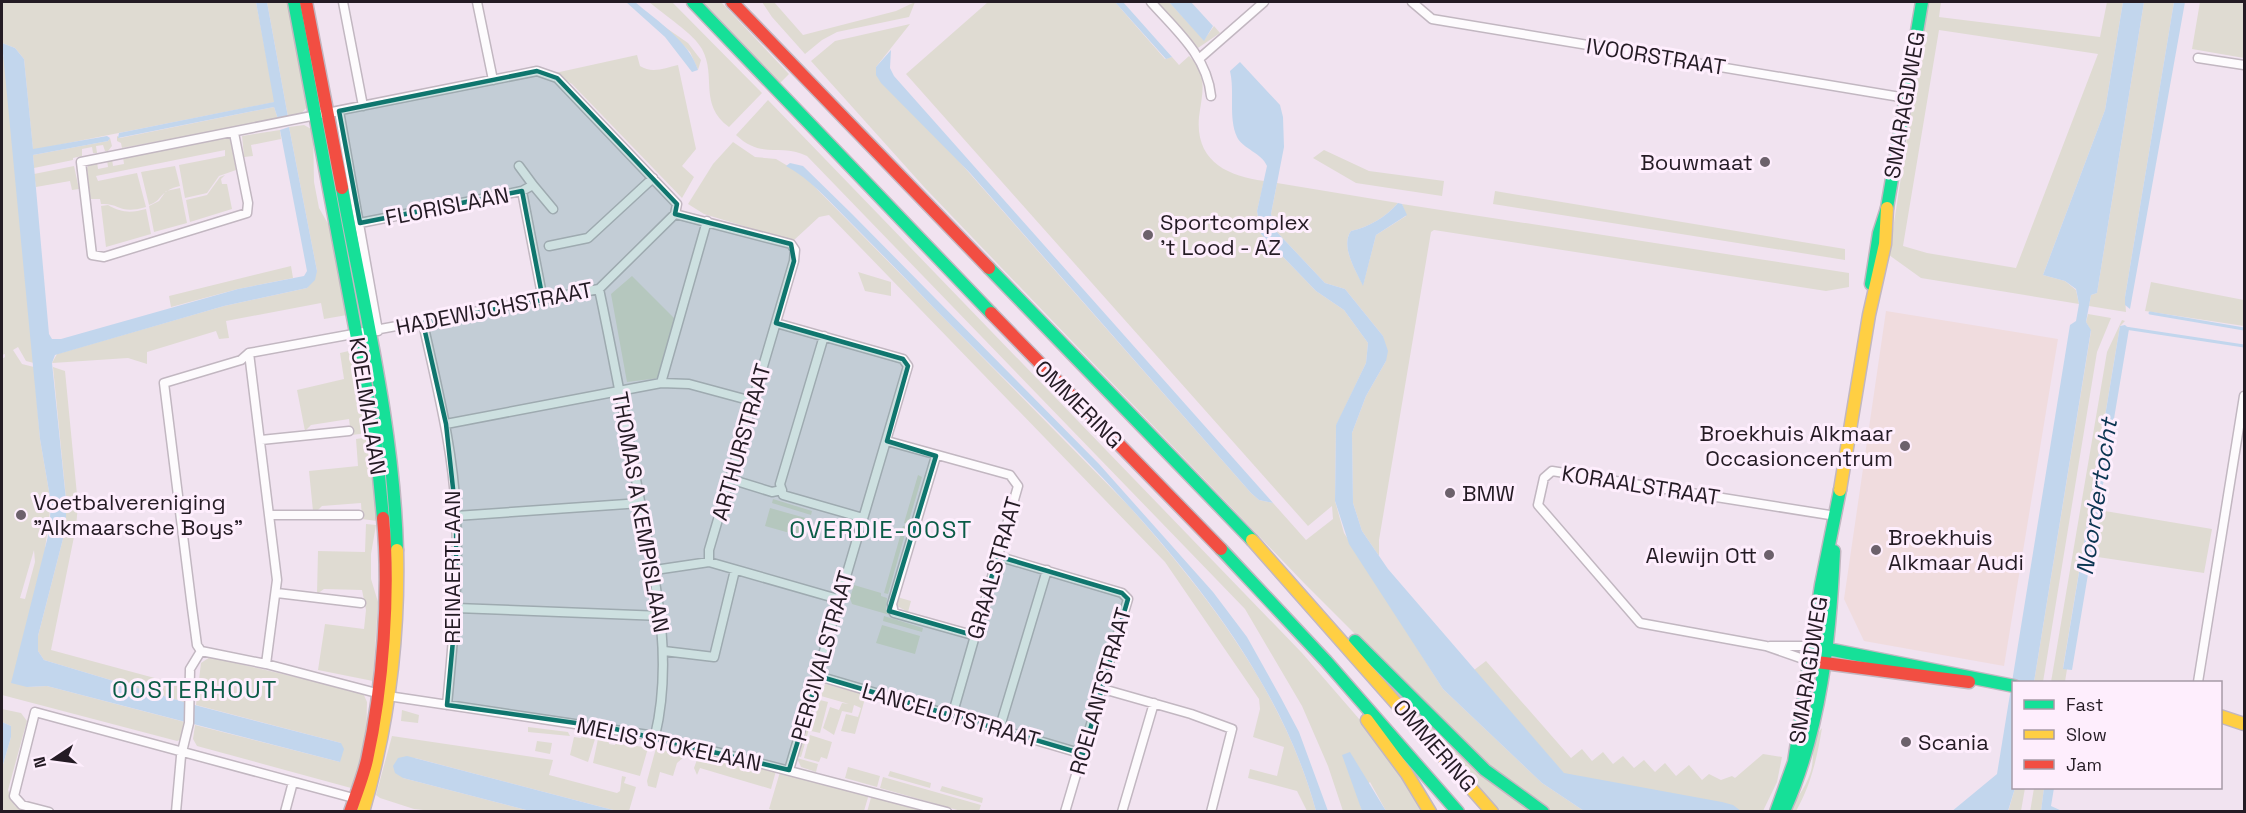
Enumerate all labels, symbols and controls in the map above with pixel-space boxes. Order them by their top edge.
street label: SMARAGDWEG [1877,29,1931,181]
street label: IVOORSTRAAT [1584,31,1728,81]
place label: Bouwmaat [1640,148,1753,176]
marker: Bouwmaat [1758,155,1772,169]
street label: FLORISLAAN [383,180,511,232]
place label: Sportcomplex 't Lood - AZ [1160,208,1310,261]
marker: Sportcomplex 't Lood - AZ [1141,228,1155,242]
street label: HADEWIJCHSTRAAT [393,275,595,341]
street label: KOELMALAAN [343,335,393,477]
street label: OMMERING [1029,354,1129,454]
street label: ARTHURSTRAAT [705,360,777,524]
street label: THOMAS A KEMPISLAAN [606,389,676,635]
water label: Noordertocht [2069,414,2124,577]
place label: Broekhuis Alkmaar Occasioncentrum [1699,419,1893,472]
marker: Broekhuis Alkmaar Occasioncentrum [1898,439,1912,453]
street label: KORAALSTRAAT [1560,459,1722,511]
place label: BMW [1462,479,1515,507]
marker: BMW [1443,486,1457,500]
place label: Voetbalvereniging "Alkmaarsche Boys" [33,488,243,541]
street label: REINAERTLAAN [438,490,466,644]
street label: GRAALSTRAAT [960,494,1028,642]
marker: Voetbalvereniging "Alkmaarsche Boys" [14,508,28,522]
district label: OVERDIE-OOST [789,514,973,545]
place label: Broekhuis Alkmaar Audi [1888,523,2024,576]
place label: Alewijn Ott [1645,541,1757,569]
marker: Broekhuis Alkmaar Audi [1869,543,1883,557]
marker: Alewijn Ott [1762,548,1776,562]
street label: PERCIVALSTRAAT [784,568,860,744]
street label: SMARAGDWEG [1783,594,1833,746]
street label: ROELANTSTRAAT [1063,604,1137,778]
district label: OOSTERHOUT [112,674,278,705]
street label: LANCELOTSTRAAT [859,676,1043,754]
legend [2012,681,2222,789]
street label: OMMERING [1387,693,1483,797]
text: Fast [2066,693,2103,716]
street label: MELIS STOKELAAN [574,711,764,777]
text: Slow [2066,723,2107,746]
place label: Scania [1918,728,1989,756]
north arrow [24,729,84,789]
marker: Scania [1899,735,1913,749]
text: Jam [2066,753,2102,776]
text: N [28,755,51,770]

